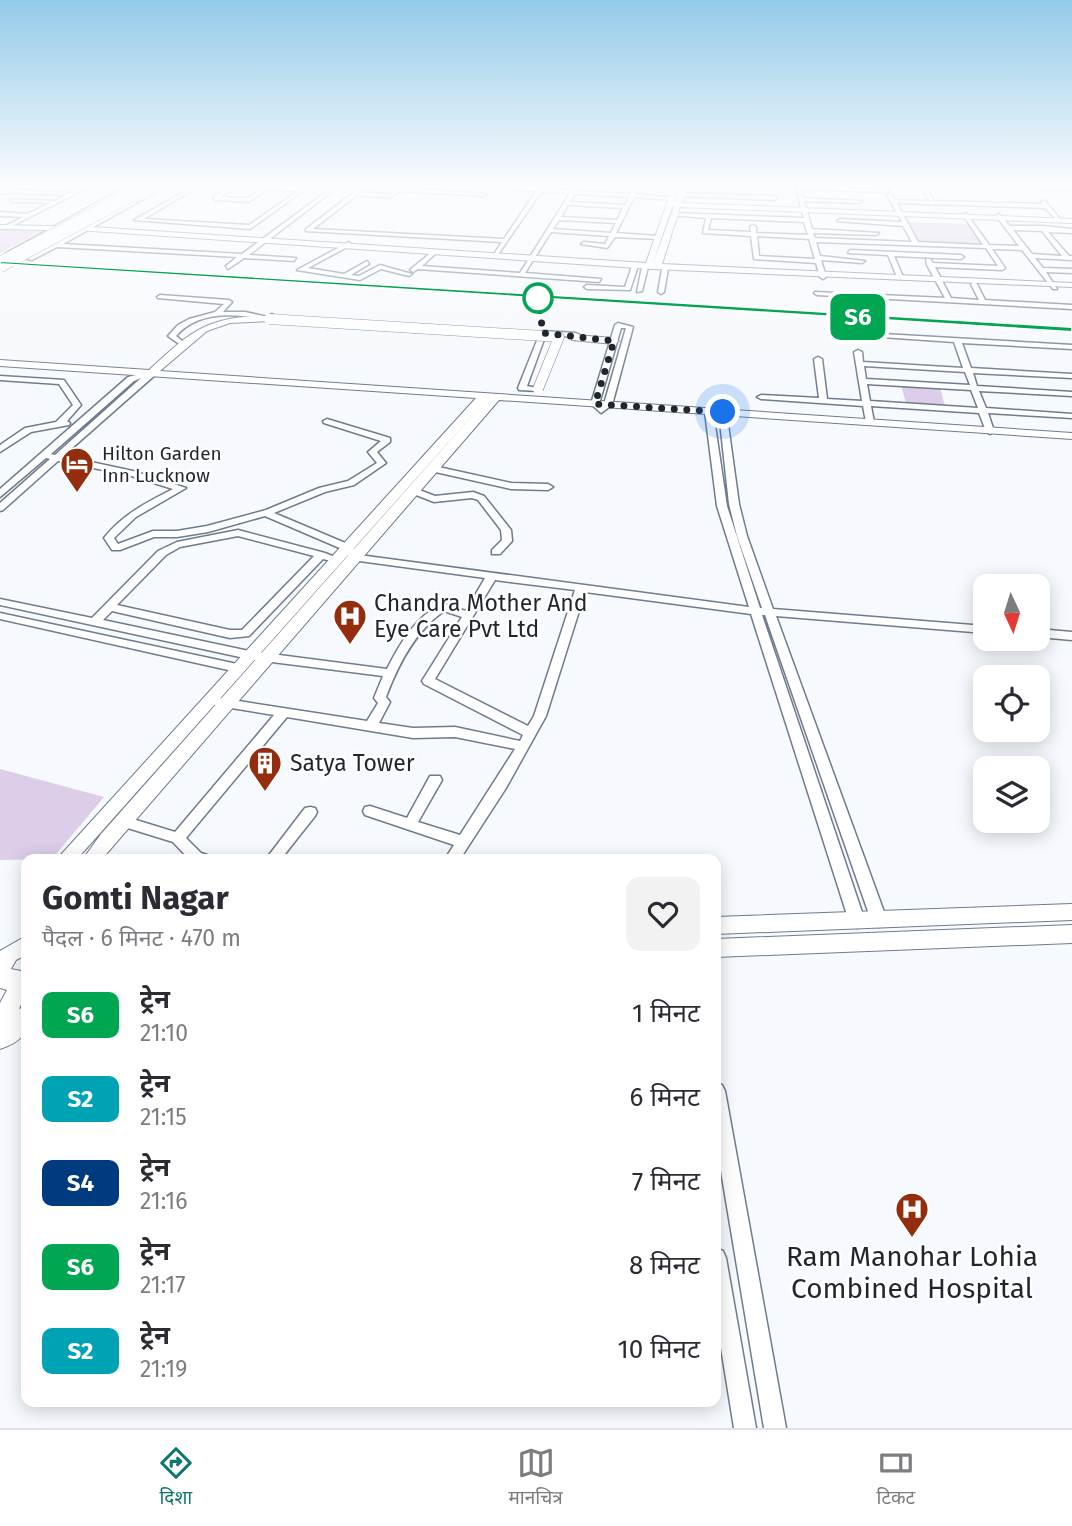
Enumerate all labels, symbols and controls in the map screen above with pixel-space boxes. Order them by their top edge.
unlabelled marker [523,283,553,313]
line badge: S6 [826,294,889,340]
text: S6 [844,303,872,331]
your location [705,394,740,429]
place label: Hilton Garden Inn Lucknow [102,442,222,487]
hotel icon: Hilton Garden Inn Lucknow [58,445,96,494]
north arrow [973,574,1050,651]
map controls [973,574,1050,833]
place label: Chandra Mother And Eye Care Pvt Ltd [374,589,588,643]
hospital icon: Chandra Mother And Eye Care Pvt Ltd [331,597,369,646]
button: locate [973,665,1050,742]
building icon: Satya Tower [246,744,284,793]
place label: Satya Tower [290,749,415,777]
button: layers [973,756,1050,833]
button: heart [626,877,700,951]
text: Gomti Nagar [42,878,229,918]
text: पैदल · 6 मिनट · 470 m [42,924,241,952]
text: ट्रेन [140,984,170,1015]
text: 1 मिनट [632,998,700,1029]
text: S6 [67,1001,94,1029]
text: 21:10 [140,1019,188,1047]
text: ट्रेन [140,1068,170,1099]
text: 6 मिनट [629,1082,700,1113]
text: S2 [68,1085,93,1113]
text: 21:15 [140,1103,187,1131]
text: ट्रेन [140,1152,170,1183]
text: 7 मिनट [632,1166,700,1197]
text: S4 [67,1169,94,1197]
text: 21:16 [140,1187,188,1215]
hospital icon: Ram Manohar Lohia Combined Hospital [893,1190,931,1239]
text: ट्रेन [140,1236,170,1267]
place label: Ram Manohar Lohia Combined Hospital [786,1240,1038,1305]
text: 8 मिनट [629,1250,700,1281]
text: S6 [67,1253,94,1281]
text: 21:17 [140,1271,186,1299]
text: ट्रेन [140,1320,170,1351]
text: 10 मिनट [618,1334,700,1365]
text: S2 [68,1337,93,1365]
text: 21:19 [140,1355,187,1383]
tab: दिशा [157,1444,195,1512]
tab: मानचित्र [509,1444,563,1512]
tab: टिकट [876,1444,915,1512]

